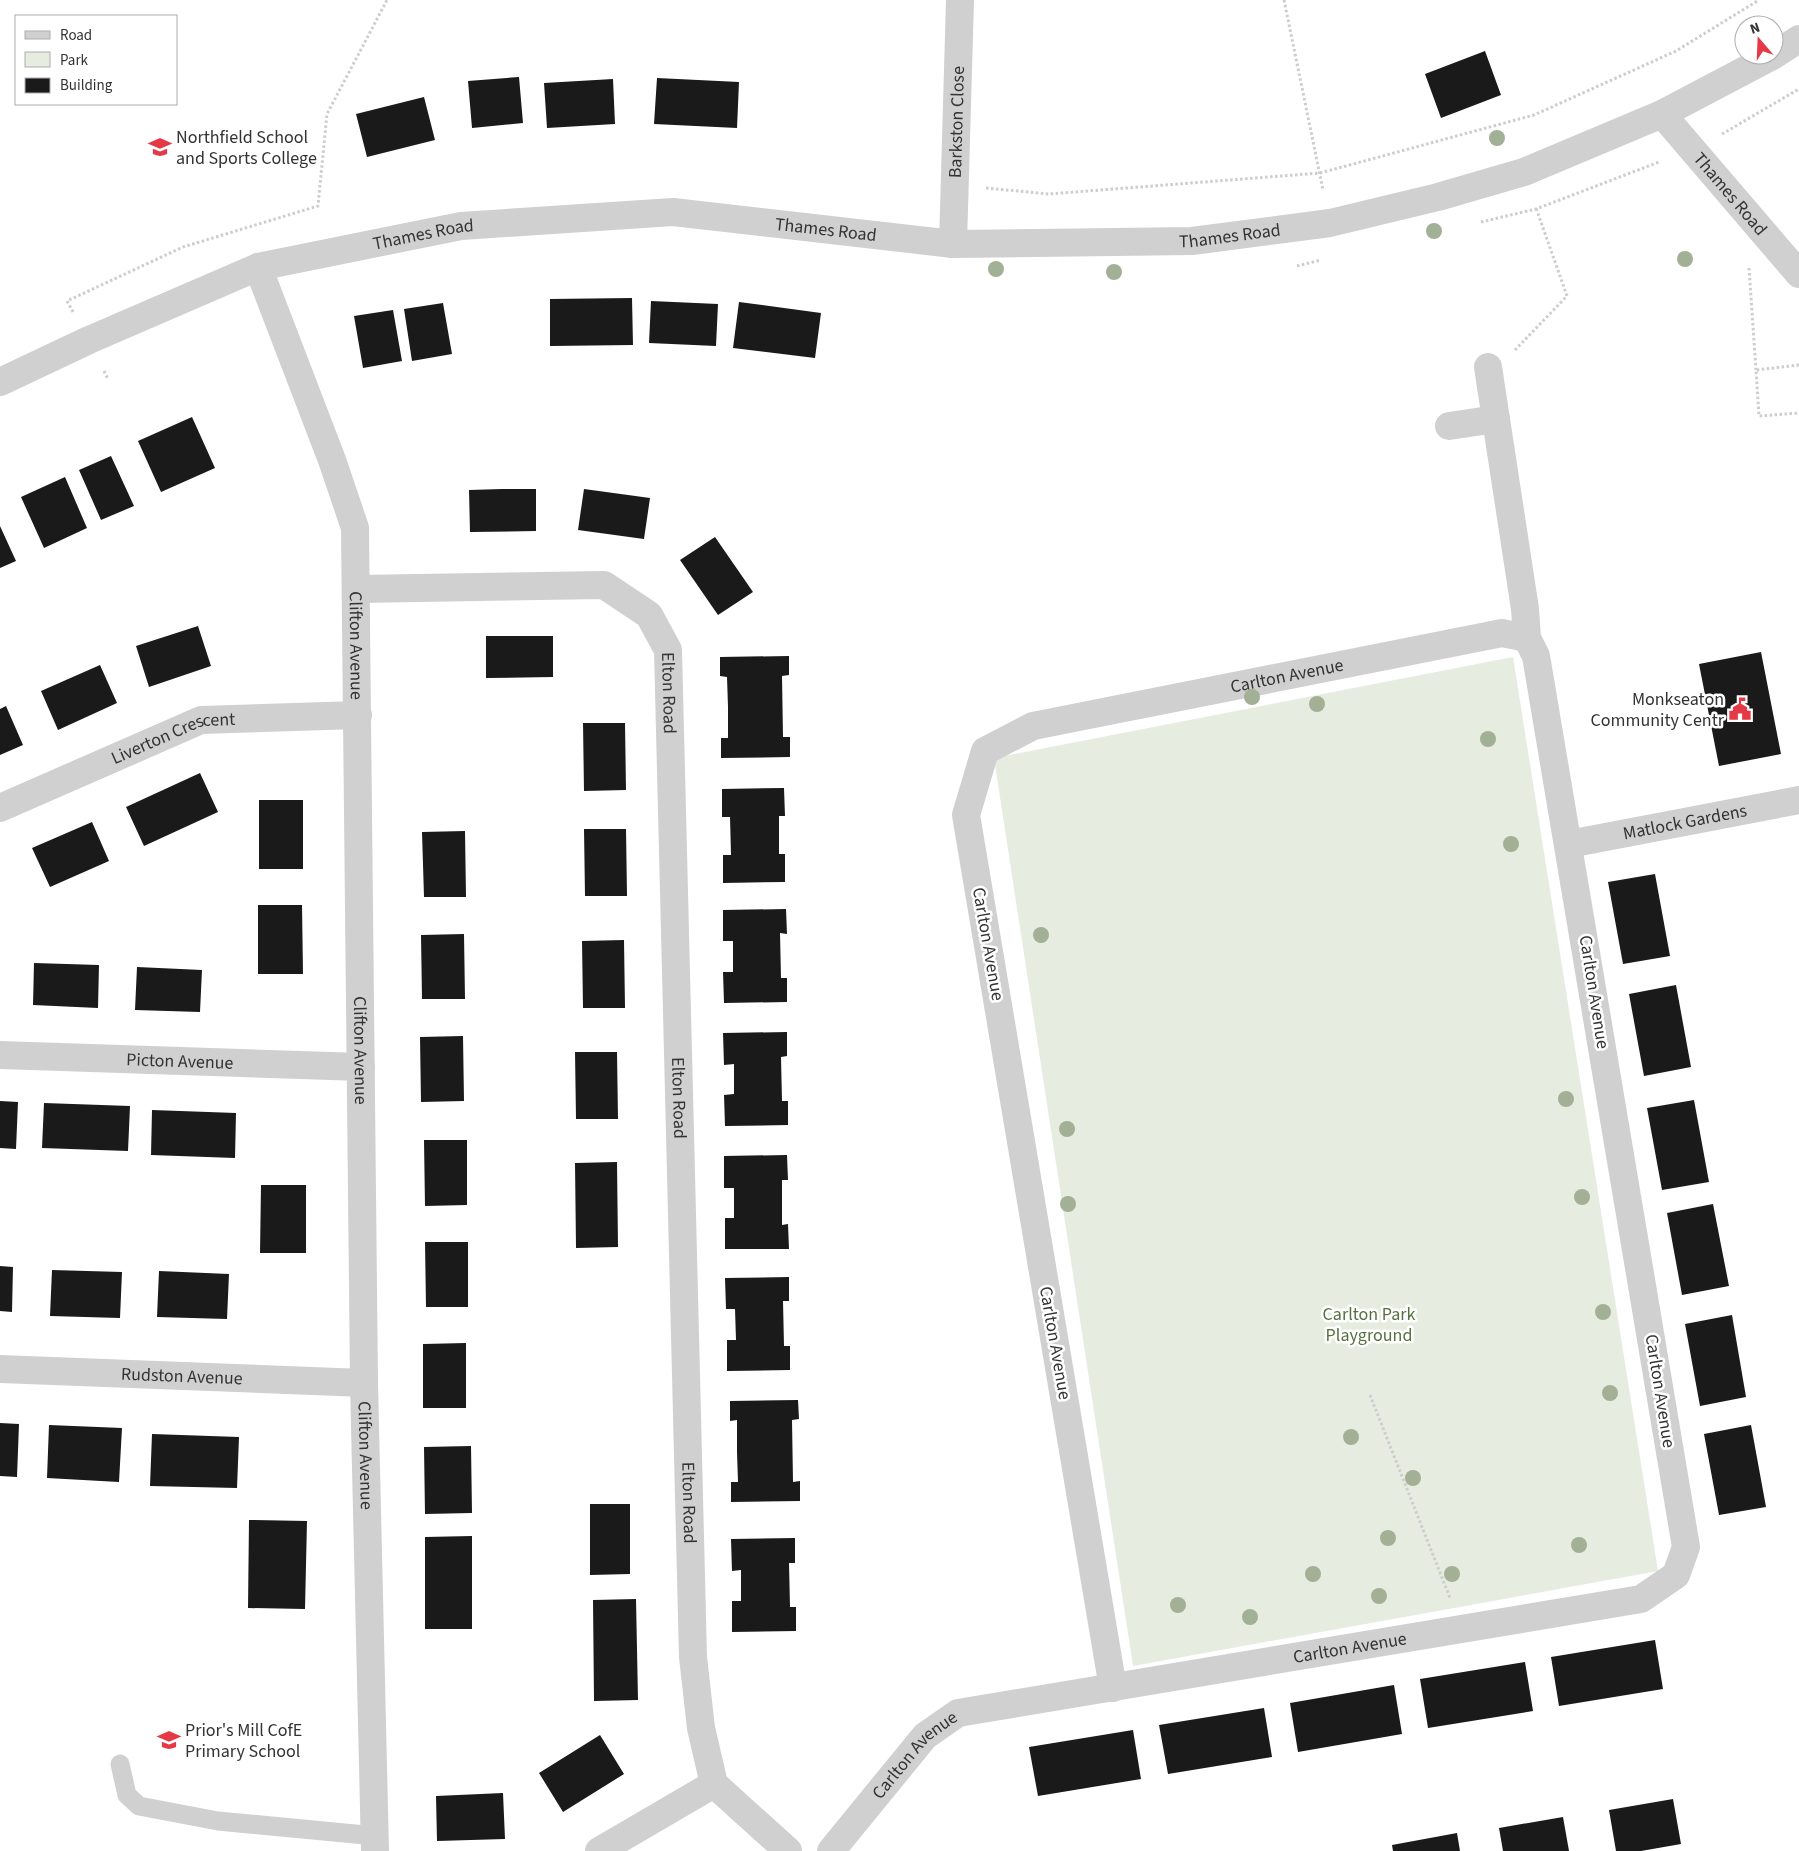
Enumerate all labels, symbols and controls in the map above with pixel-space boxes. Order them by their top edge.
legend [15,15,178,105]
north arrow [1734,15,1784,65]
text: N [1747,18,1763,40]
text: Road [60,25,92,46]
text: Park [60,50,89,71]
street label: Barkston Close [942,66,971,178]
text: Building [60,75,113,96]
place label: Northfield School and Sports College [176,125,317,171]
school or university icon: Northfield School and Sports College [147,134,173,160]
street label: Thames Road [1688,147,1773,241]
street label: Thames Road [774,211,878,248]
street label: Thames Road [371,213,474,256]
street label: Thames Road [1179,217,1282,254]
street label: Clifton Avenue [343,591,369,700]
street label: Elton Road [656,652,683,734]
street label: Carlton Avenue [1228,652,1346,699]
place label: Monkseaton Community Centr [1591,687,1725,733]
public building icon: Monkseaton Community Centr [1727,696,1753,722]
street label: Liverton Crescent [107,706,236,770]
street label: Matlock Gardens [1621,798,1749,846]
street label: Carlton Avenue [966,885,1010,1003]
street label: Carlton Avenue [1573,933,1615,1051]
street label: Clifton Avenue [347,996,374,1105]
street label: Picton Avenue [126,1047,234,1075]
street label: Elton Road [666,1057,693,1139]
street label: Carlton Avenue [1033,1284,1077,1402]
park label: Carlton Park Playground [1323,1302,1416,1348]
street label: Carlton Avenue [1639,1332,1681,1450]
street label: Rudston Avenue [121,1361,243,1391]
street label: Clifton Avenue [352,1401,379,1510]
street label: Elton Road [676,1462,703,1544]
street label: Carlton Avenue [1291,1626,1409,1669]
street label: Carlton Avenue [866,1705,962,1804]
place label: Prior's Mill CofE Primary School [185,1718,302,1764]
school or university icon: Prior's Mill CofE Primary School [156,1727,182,1753]

